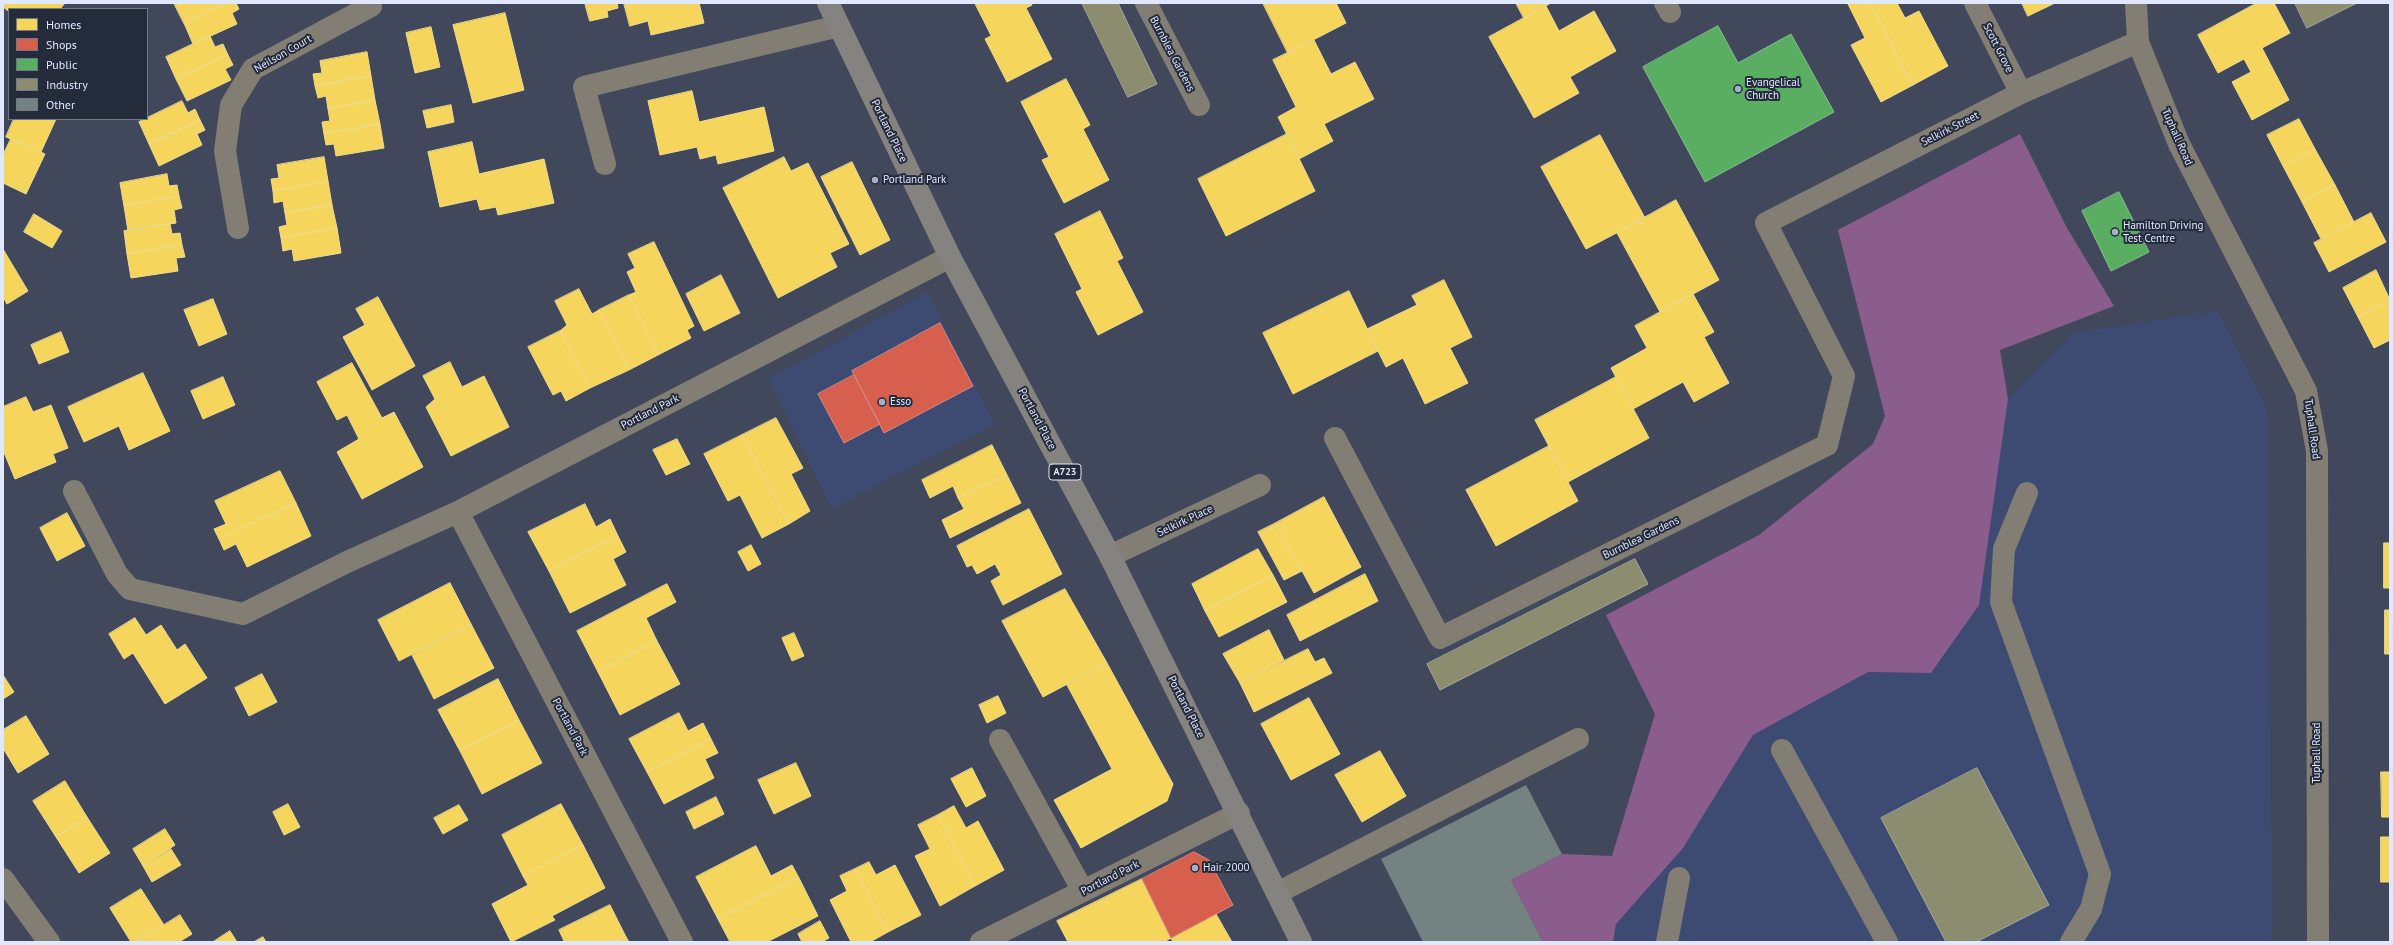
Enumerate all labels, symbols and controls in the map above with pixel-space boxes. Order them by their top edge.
legend [8,8,148,120]
street label: Burnblea Gardens [1147,14,1197,94]
text: Homes [46,17,81,32]
street label: Scott Grove [1980,21,2016,75]
street label: Neilson Court [252,32,314,76]
text: Shops [46,37,77,52]
text: Public [46,57,77,72]
place label: Evangelical Church [1746,76,1800,102]
text: Industry [46,77,88,92]
marker: Evangelical Church [1733,84,1743,94]
text: Other [46,97,75,112]
street label: Portland Place [868,98,910,164]
street label: Tuphall Road [2159,106,2195,168]
street label: Selkirk Street [1919,109,1981,149]
place label: Portland Park [883,173,946,187]
marker: Portland Park [870,175,880,185]
place label: Hamilton Driving Test Centre [2123,219,2203,245]
marker: Hamilton Driving Test Centre [2110,227,2120,237]
street label: Portland Place [1015,386,1059,452]
street label: Portland Park [619,392,681,432]
place label: Esso [890,395,911,409]
marker: Esso [877,397,887,407]
street label: Tuphall Road [2301,398,2323,460]
road number: A723 [1049,464,1081,480]
street label: Selkirk Place [1155,502,1215,540]
street label: Burnblea Gardens [1601,514,1681,562]
street label: Portland Place [1165,674,1207,740]
street label: Portland Park [549,696,591,758]
street label: Tuphall Road [2310,723,2324,783]
street label: Portland Park [1079,858,1141,898]
place label: Hair 2000 [1203,861,1249,875]
marker: Hair 2000 [1190,863,1200,873]

